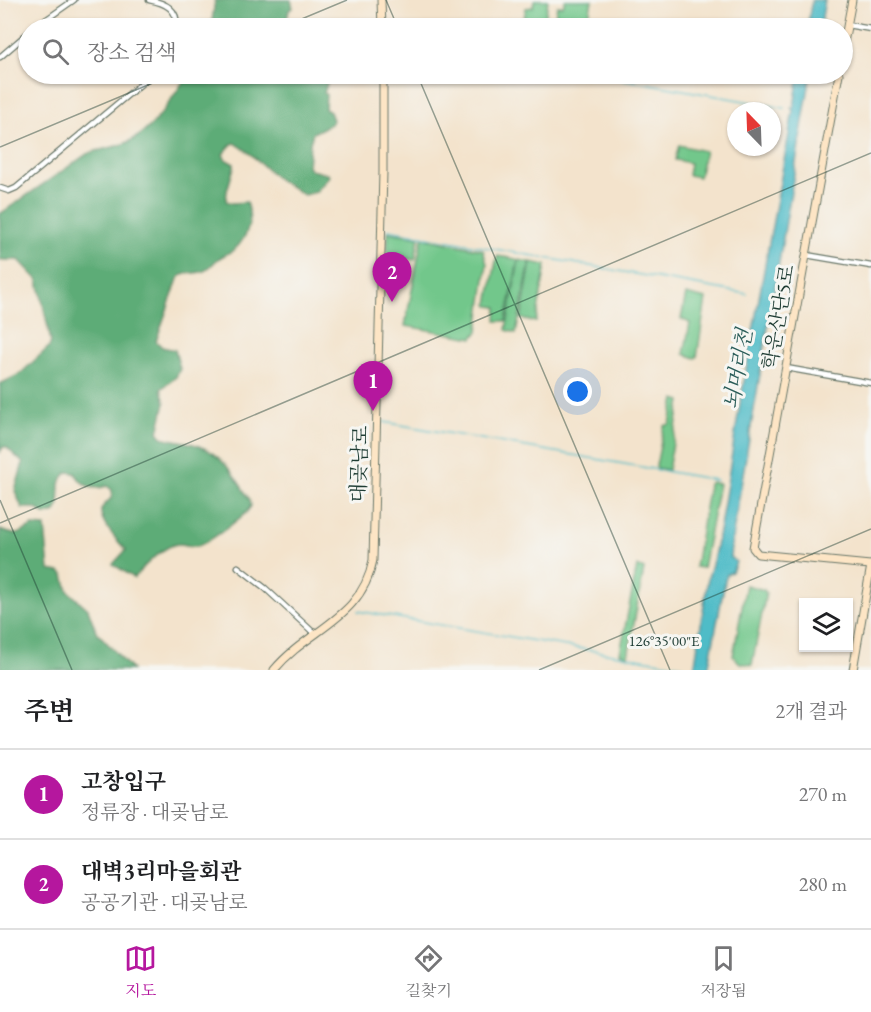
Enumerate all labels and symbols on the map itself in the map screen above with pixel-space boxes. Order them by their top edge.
north arrow [727,102,781,156]
pin: 2 [372,252,412,302]
street label: 학운산단5로 [756,262,800,372]
water label: 뇌머리천 [717,325,758,411]
pin: 1 [354,362,392,411]
your location [563,377,592,406]
street label: 대곶남로 [345,425,373,503]
text: 126°35'00"E [628,631,700,650]

